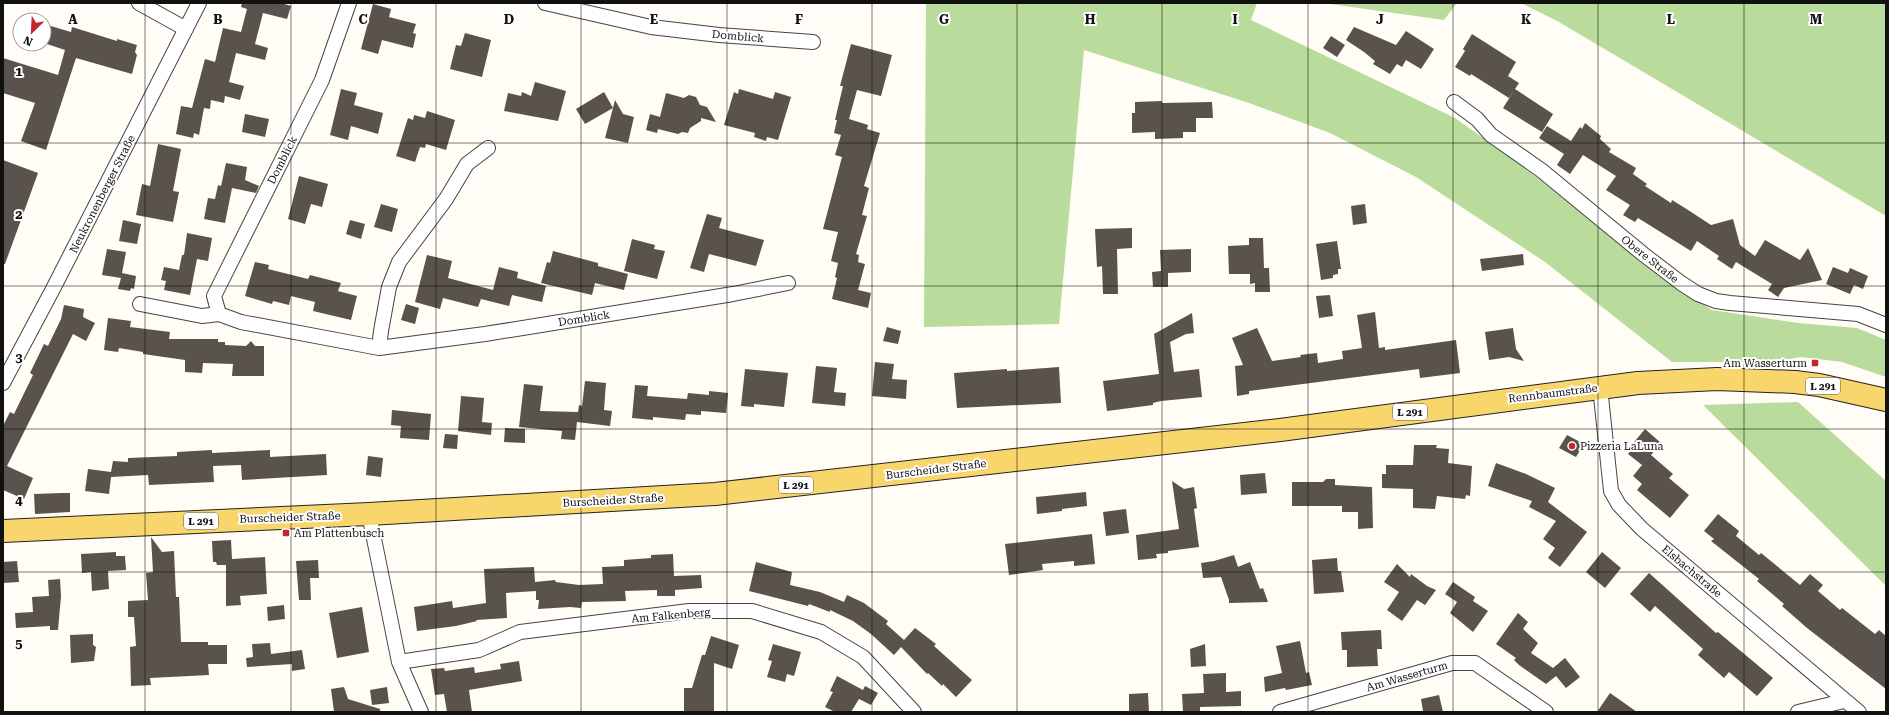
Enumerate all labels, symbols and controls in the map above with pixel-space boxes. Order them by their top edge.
north arrow [12,12,52,52]
text: A [68,12,78,27]
text: B [213,12,223,27]
text: C [358,12,368,27]
text: D [504,12,514,27]
text: E [650,12,658,27]
text: F [795,12,803,27]
text: G [939,12,949,27]
text: H [1085,12,1096,27]
text: I [1232,12,1238,27]
text: J [1376,12,1384,27]
text: K [1521,12,1532,27]
text: L [1667,12,1675,27]
text: M [1810,12,1823,27]
street label: Domblick [711,28,765,45]
text: N [21,33,35,48]
text: 1 [15,64,23,79]
street label: Neukronenberger Straße [67,133,138,255]
street label: Domblick [265,134,300,186]
text: 2 [15,207,23,222]
street label: Obere Straße [1618,233,1681,286]
street label: Domblick [557,308,611,329]
text: 3 [15,350,23,365]
place label: Am Wasserturm [1723,357,1807,370]
marker: Am Wasserturm [1810,358,1820,368]
road number: L 291 [1806,378,1840,394]
street label: Rennbaumstraße [1508,382,1598,405]
road number: L 291 [1393,404,1427,420]
place label: Pizzeria LaLuna [1580,440,1663,453]
marker: Pizzeria LaLuna [1567,441,1577,451]
street label: Burscheider Straße [885,457,987,482]
road number: L 291 [779,477,813,493]
street label: Burscheider Straße [562,491,664,510]
text: 4 [15,493,23,508]
street label: Burscheider Straße [239,509,341,526]
road number: L 291 [184,513,218,529]
place label: Am Plattenbusch [294,527,384,540]
marker: Am Plattenbusch [281,528,291,538]
street label: Elsbachstraße [1659,543,1724,600]
street label: Am Falkenberg [631,606,712,625]
text: 5 [15,636,23,651]
street label: Am Wasserturm [1365,659,1449,694]

